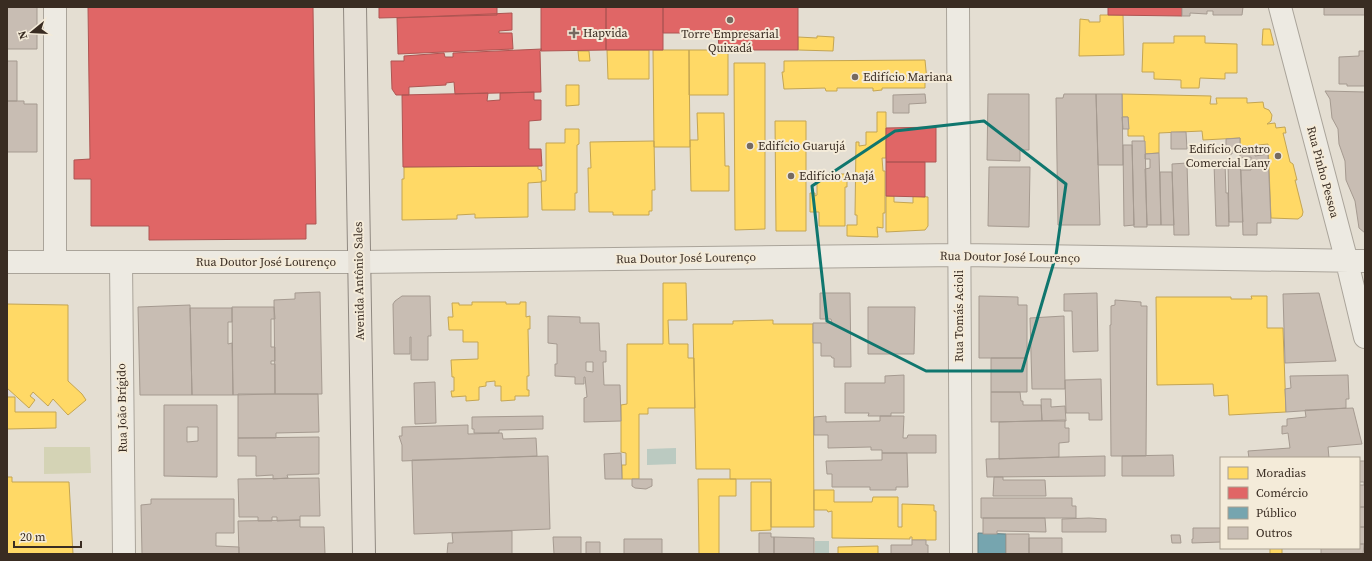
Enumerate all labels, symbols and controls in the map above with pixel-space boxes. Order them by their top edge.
north arrow [12,12,52,52]
marker: Torre Empresarial Quixadá [725,15,735,25]
place label: Hapvida [583,25,628,41]
place label: Torre Empresarial Quixadá [681,26,779,56]
marker: Hapvida [568,27,580,39]
text: N [15,29,31,41]
place label: Edifício Mariana [863,69,953,85]
marker: Edifício Mariana [850,72,860,82]
street label: Rua Pinho Pessoa [1303,124,1343,220]
place label: Edifício Guarujá [758,138,846,154]
marker: Edifício Guarujá [745,141,755,151]
place label: Edifício Centro Comercial Lany [1186,141,1271,171]
marker: Edifício Centro Comercial Lany [1273,151,1283,161]
place label: Edifício Anajá [799,168,875,184]
marker: Edifício Anajá [786,171,796,181]
street label: Avenida Antônio Sales [350,222,368,340]
street label: Rua Doutor José Lourenço [940,248,1081,266]
street label: Rua Doutor José Lourenço [616,249,757,267]
street label: Rua Doutor José Lourenço [196,254,337,270]
street label: Rua Tomás Acioli [951,270,967,362]
street label: Rua João Brígido [113,363,131,453]
legend [1220,457,1360,549]
text: Moradias [1256,465,1306,481]
text: Comércio [1256,485,1308,501]
text: Público [1256,505,1297,521]
scale bar [14,523,81,549]
text: Outros [1256,525,1292,541]
text: 20 m [20,529,46,545]

